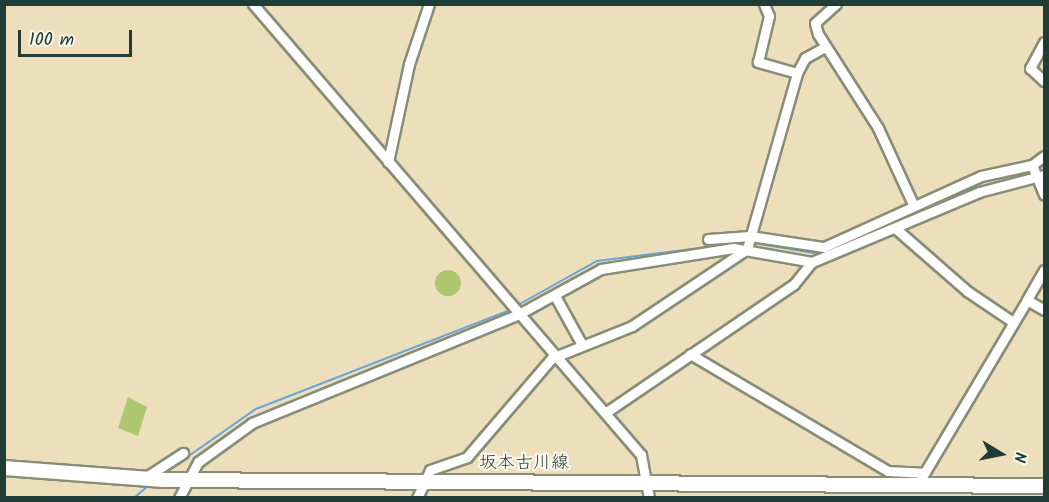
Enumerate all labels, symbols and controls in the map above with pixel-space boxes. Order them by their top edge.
scale bar [21,18,135,56]
text: 100 m [29,26,74,55]
north arrow [971,424,1031,484]
text: N [1006,450,1032,464]
street label: 坂本古川線 [479,453,569,475]

